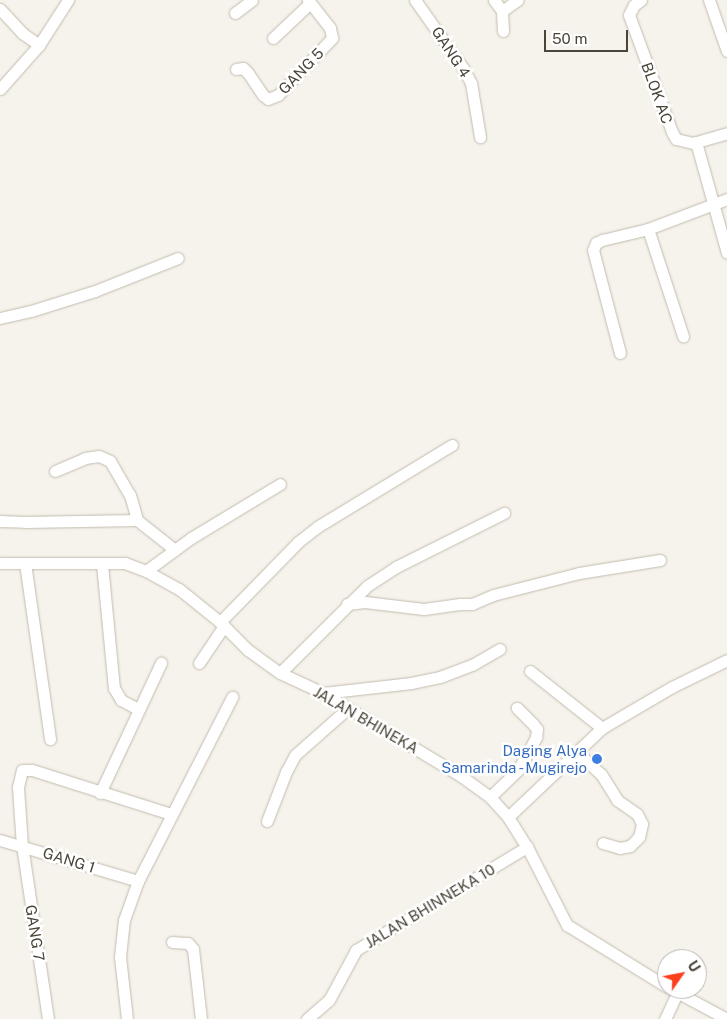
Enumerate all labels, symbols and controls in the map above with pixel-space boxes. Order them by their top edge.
scale bar [547,20,631,52]
street label: GANG 4 [428,23,474,81]
text: 50 m [552,30,587,47]
street label: GANG 5 [275,44,327,98]
street label: BLOK AC [638,60,676,126]
street label: JALAN BHINEKA [310,683,422,757]
place label: Daging Alya Samarinda - Mugirejo [437,741,587,776]
marker: Daging Alya Samarinda - Mugirejo [591,753,603,765]
street label: GANG 1 [41,844,97,876]
street label: JALAN BHINNEKA 10 [362,860,498,952]
street label: GANG 7 [22,904,48,962]
north arrow [657,949,707,999]
text: U [684,958,703,975]

